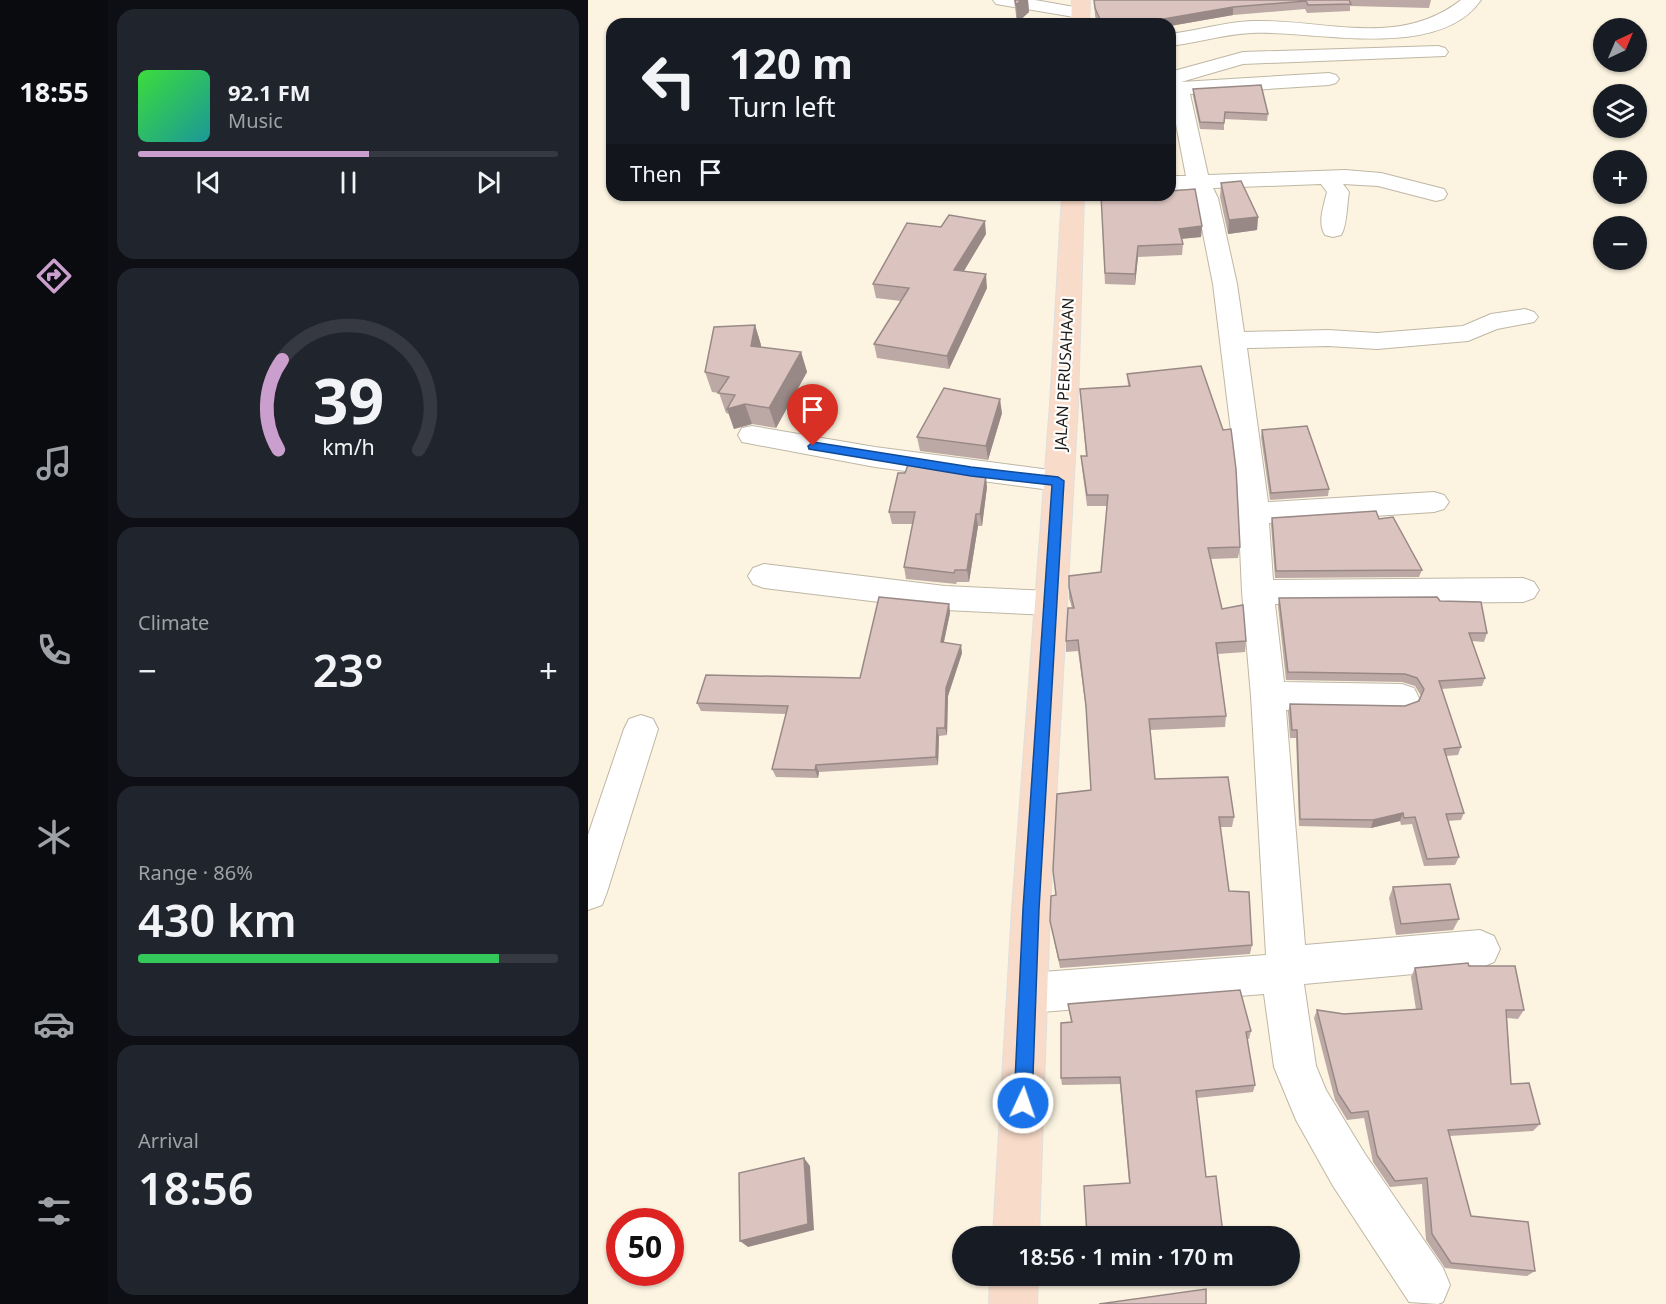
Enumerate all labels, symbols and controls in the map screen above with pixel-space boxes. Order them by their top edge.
north arrow [1593,18,1647,72]
map controls [1593,18,1647,270]
text: 120 m [729,34,853,91]
icon: left [630,42,708,120]
text: 18:55 [19,73,89,110]
text: 92.1 FM [228,77,310,107]
button: layers [1593,84,1647,138]
text: Turn left [729,88,835,125]
text: Music [228,107,283,134]
button: + [1593,150,1647,204]
icon: arrive [694,156,727,189]
text: Then [630,158,682,188]
icon: previous [192,166,225,199]
icon: pause [332,166,365,199]
icon: next [472,166,505,199]
button: − [1593,216,1647,270]
icon: directions [33,255,75,297]
street label: JALAN PERUSAHAAN [1049,297,1079,453]
text: 39 [312,357,384,442]
pin [787,384,838,446]
icon: arrive [796,393,829,426]
text: km/h [322,432,374,461]
icon: music [33,442,75,484]
text: Climate [138,609,209,636]
icon: phone [33,629,75,671]
text: 23° [313,639,383,700]
text: − [138,648,157,693]
text: + [539,648,558,693]
icon: climate [33,816,75,858]
text: Range · 86% [138,859,253,886]
text: 430 km [138,889,297,950]
icon: car [33,1003,75,1045]
position arrow [991,1071,1055,1135]
text: Arrival [138,1127,199,1154]
text: 18:56 [138,1157,253,1218]
icon: filters [33,1190,75,1232]
speed limit sign: 50 [606,1208,684,1286]
text: 18:56 · 1 min · 170 m [1018,1241,1234,1271]

